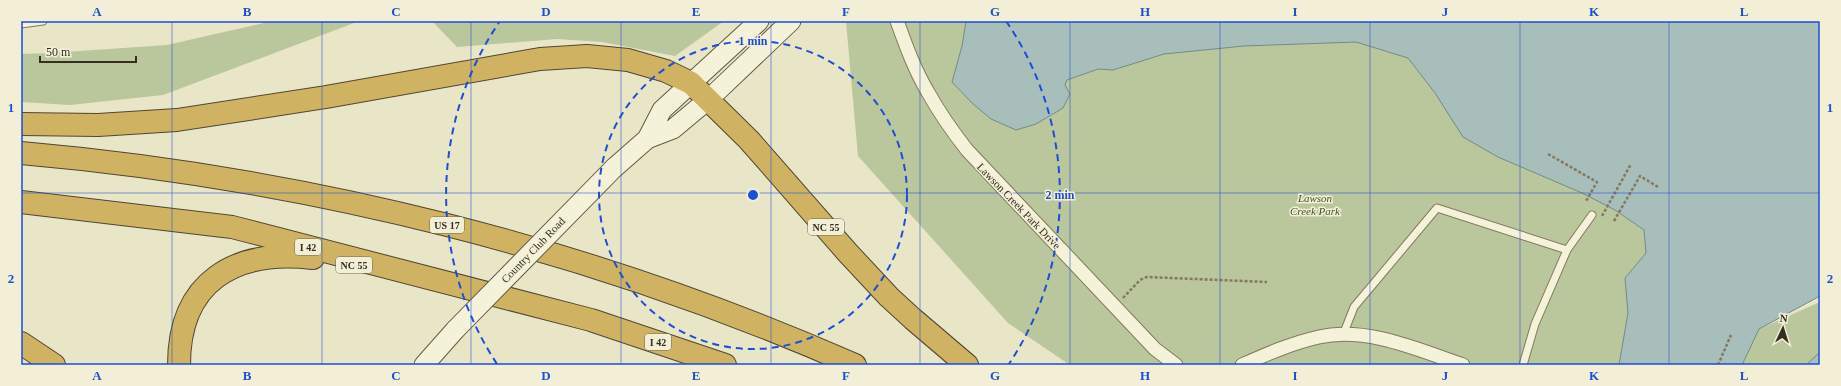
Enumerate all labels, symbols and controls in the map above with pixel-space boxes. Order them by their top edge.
text: A [92,4,102,19]
text: B [243,4,252,19]
text: C [391,4,401,19]
text: D [541,4,551,19]
text: E [692,4,700,19]
text: F [842,4,850,19]
text: G [990,4,1000,19]
text: H [1140,4,1150,19]
text: I [1292,4,1298,19]
text: J [1442,4,1449,19]
text: K [1589,4,1600,19]
text: L [1740,4,1749,19]
text: 1 min [738,34,768,48]
scale bar [40,38,136,64]
text: 50 m [46,45,71,59]
text: 1 [8,100,14,115]
text: 1 [1827,100,1833,115]
street label: Lawson Creek Park Drive [975,161,1063,251]
centre of rings [746,188,760,202]
text: 2 min [1045,188,1075,202]
park label: Lawson Creek Park [1290,192,1341,217]
street label: Country Club Road [499,214,568,285]
road number: US 17 [430,217,464,233]
road number: NC 55 [808,219,844,235]
road number: I 42 [295,239,321,255]
road number: NC 55 [336,257,372,273]
text: 2 [8,271,14,286]
text: 2 [1827,271,1833,286]
north arrow [1763,308,1803,348]
text: N [1779,312,1788,324]
road number: I 42 [645,334,671,350]
text: A [92,368,102,383]
text: B [243,368,252,383]
text: C [391,368,401,383]
text: D [541,368,551,383]
text: E [692,368,700,383]
text: F [842,368,850,383]
text: G [990,368,1000,383]
text: H [1140,368,1150,383]
text: I [1292,368,1298,383]
text: J [1442,368,1449,383]
text: K [1589,368,1600,383]
text: L [1740,368,1749,383]

